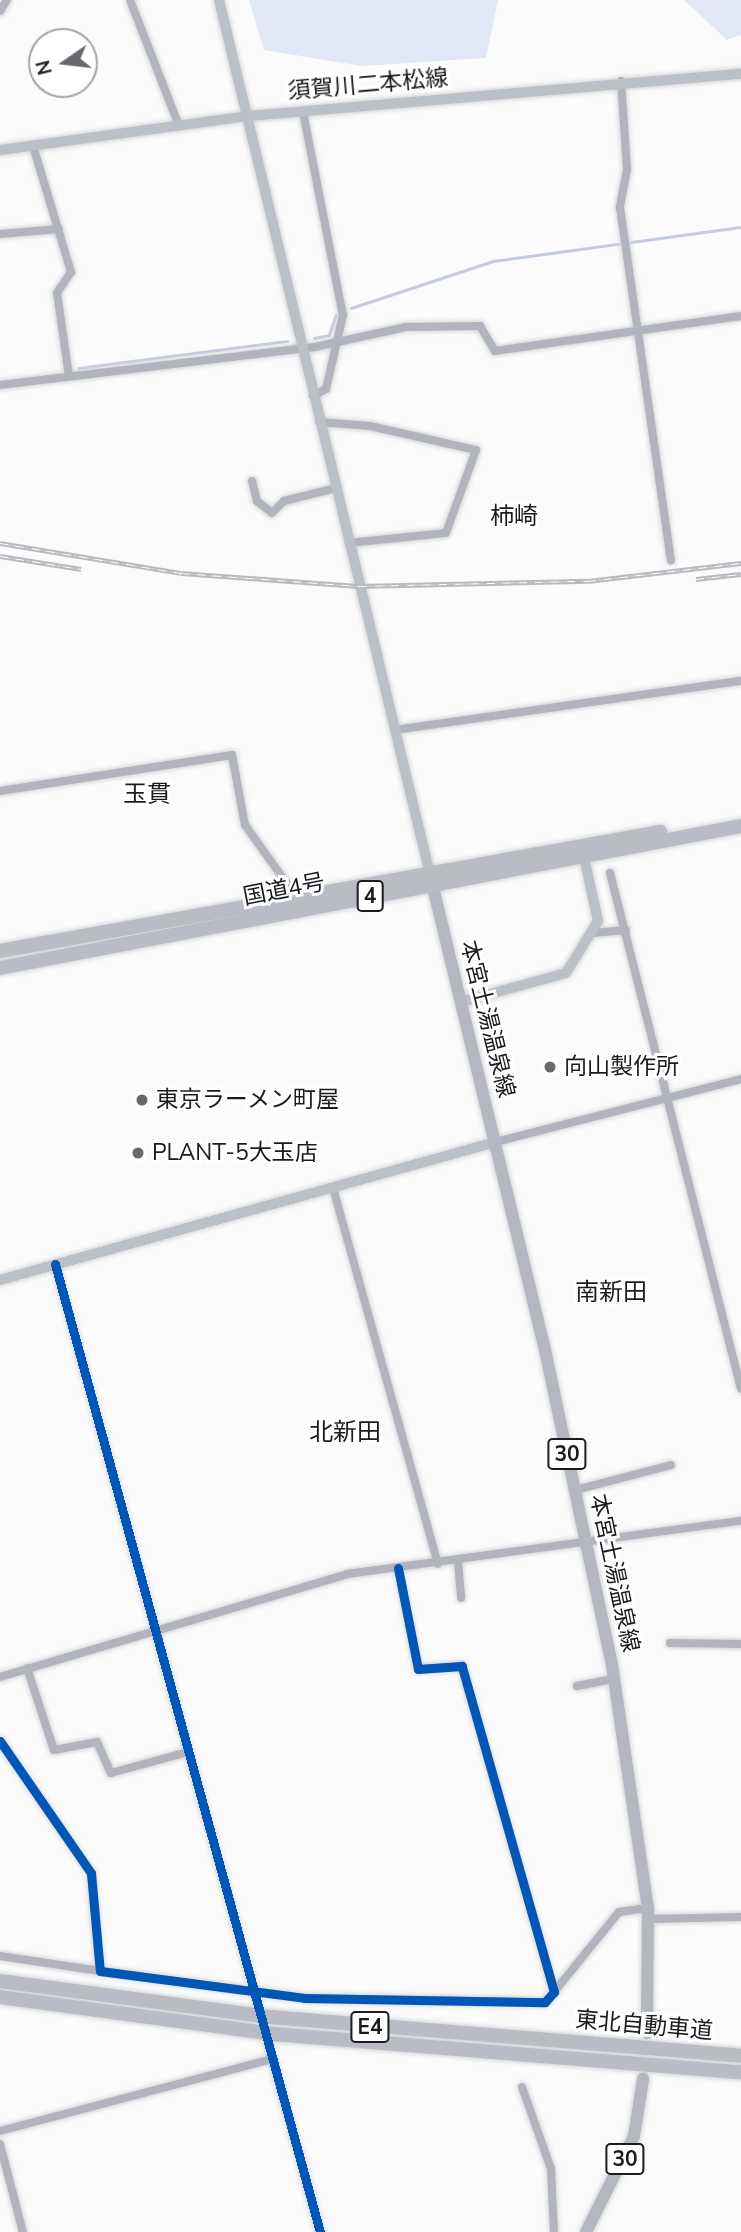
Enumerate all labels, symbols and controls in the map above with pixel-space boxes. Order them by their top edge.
north arrow [28,28,98,98]
text: N [30,58,59,78]
street label: 須賀川二本松線 [287,64,449,106]
district label: 柿崎 [490,503,538,531]
district label: 玉貫 [123,781,171,809]
street label: 国道4号 [241,869,327,911]
road number: 4 [356,878,384,914]
street label: 本宮土湯温泉線 [454,938,520,1100]
place label: 向山製作所 [564,1053,679,1081]
marker: 向山製作所 [542,1059,558,1075]
place label: 東京ラーメン町屋 [156,1086,340,1114]
marker: 東京ラーメン町屋 [134,1092,150,1108]
place label: PLANT-5大玉店 [152,1139,318,1167]
marker: PLANT-5大玉店 [130,1145,146,1161]
district label: 南新田 [575,1279,647,1307]
district label: 北新田 [309,1419,381,1447]
road number: 30 [546,1436,588,1472]
street label: 本宮土湯温泉線 [584,1491,644,1655]
street label: 東北自動車道 [574,2006,714,2046]
road number: E4 [349,2010,391,2044]
road number: 30 [604,2142,646,2176]

